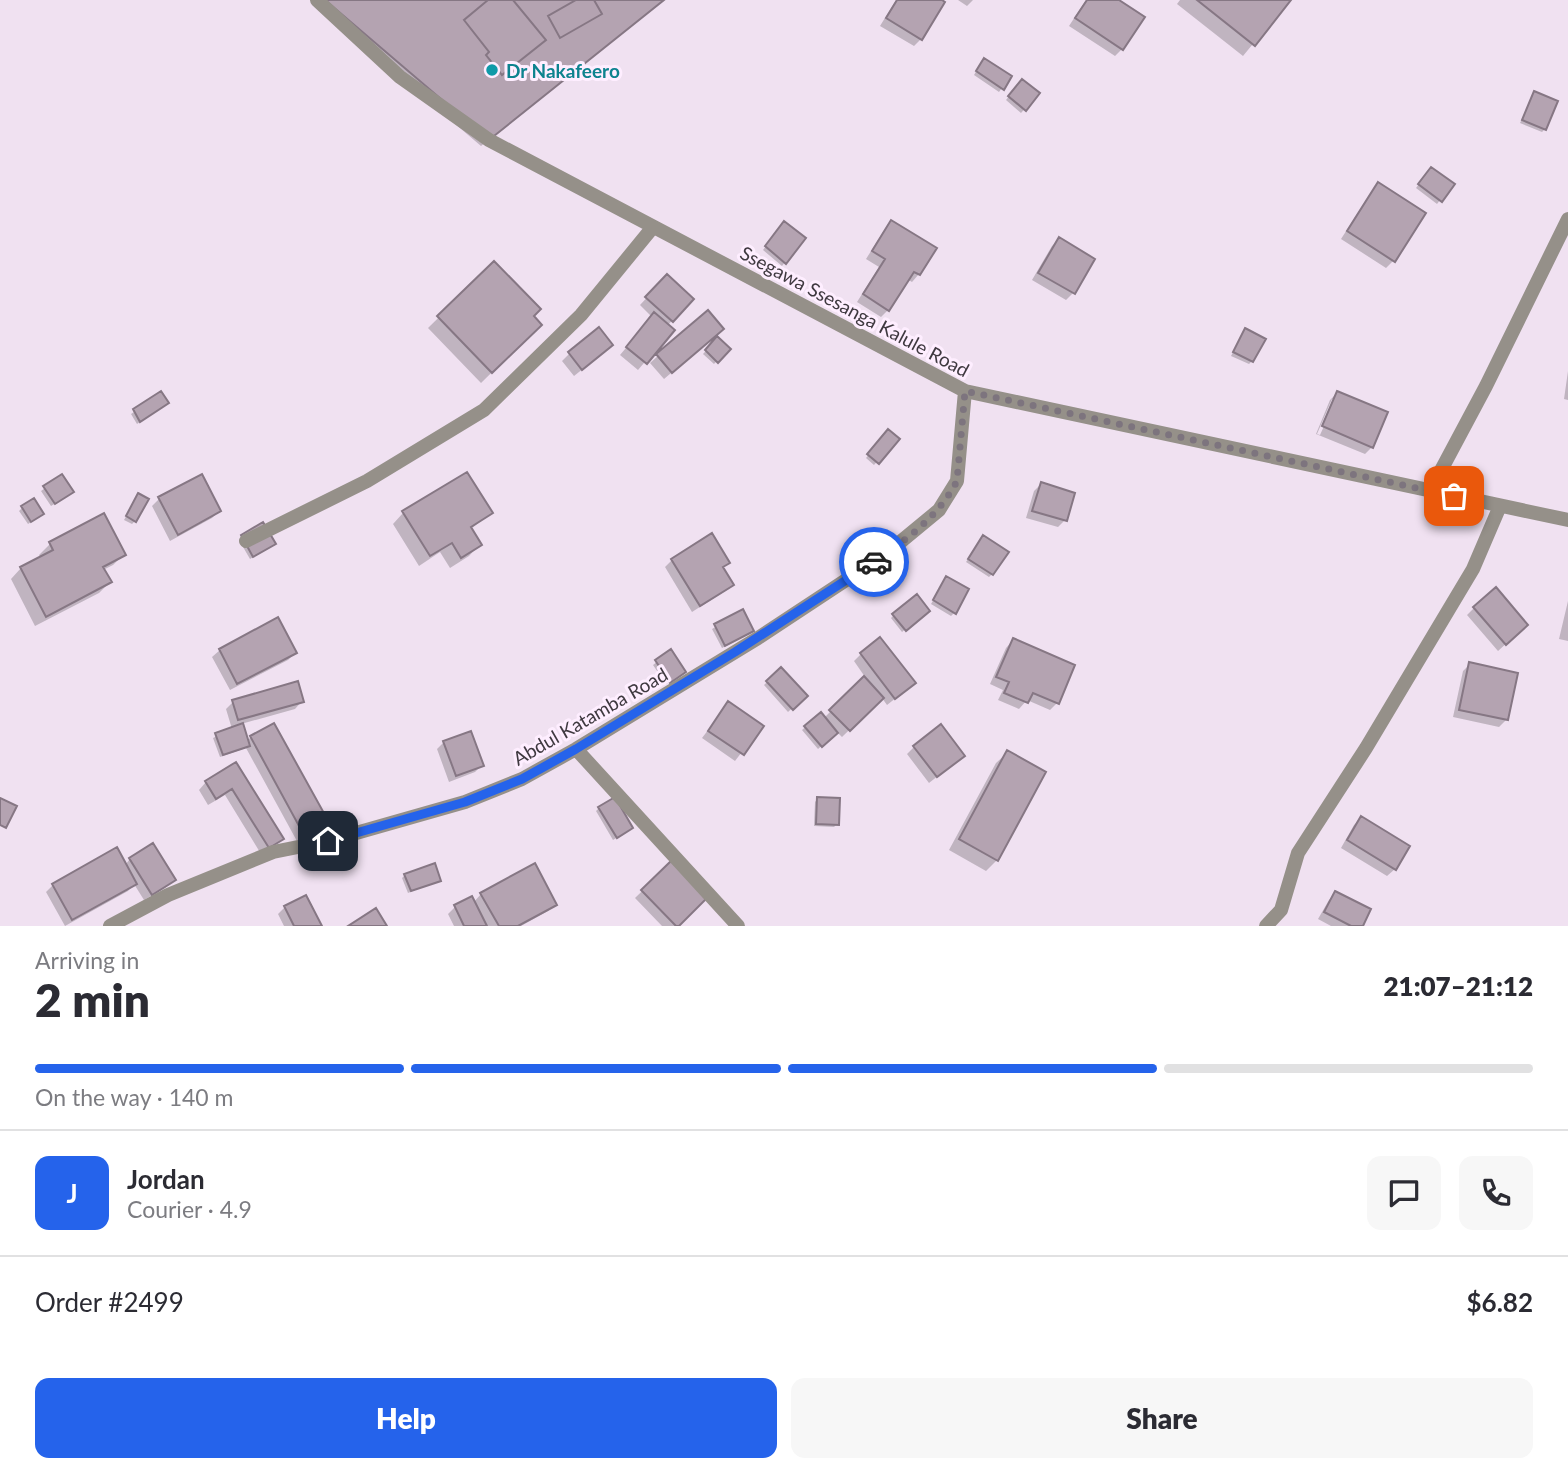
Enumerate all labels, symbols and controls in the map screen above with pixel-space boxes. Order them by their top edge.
place label: Dr Nakafeero [506,59,620,82]
marker: Dr Nakafeero [484,62,500,78]
street label: Ssegawa Ssesanga Kalule Road [737,241,973,381]
pin [1424,466,1484,526]
icon: bag [1435,477,1473,515]
courier [839,527,909,597]
icon: car [855,543,893,581]
street label: Abdul Katamba Road [509,662,671,770]
pin [298,811,358,871]
icon: home [309,822,347,860]
text: Arriving in [35,946,139,974]
text: 21:07–21:12 [1383,970,1533,1002]
text: 2 min [35,972,150,1027]
text: On the way · 140 m [35,1083,234,1111]
button: chat [1367,1156,1441,1230]
button: phone [1459,1156,1533,1230]
text: Jordan [127,1163,205,1195]
text: J [66,1177,78,1209]
text: Courier · 4.9 [127,1195,252,1223]
text: Order #2499 [35,1286,184,1318]
text: $6.82 [1467,1286,1533,1318]
button: Help [35,1378,777,1458]
button: Share [791,1378,1533,1458]

